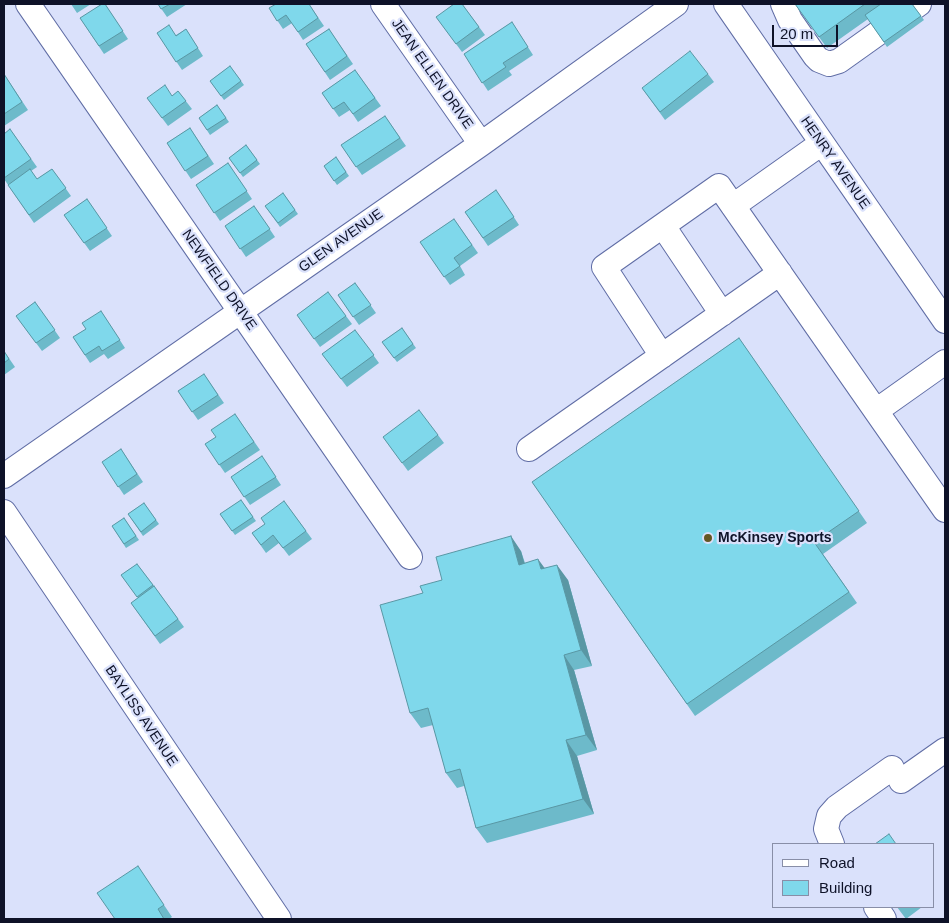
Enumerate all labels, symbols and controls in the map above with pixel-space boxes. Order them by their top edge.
scale bar [774,15,840,47]
street label: JEAN ELLEN DRIVE [388,16,476,132]
text: 20 m [780,25,813,42]
street label: HENRY AVENUE [797,113,873,213]
street label: GLEN AVENUE [296,206,386,276]
street label: NEWFIELD DRIVE [178,226,260,334]
place label: McKinsey Sports [718,530,832,546]
marker: McKinsey Sports [702,532,714,544]
street label: BAYLISS AVENUE [101,662,181,770]
legend [772,843,934,908]
text: Road [819,854,855,871]
text: Building [819,879,872,896]

